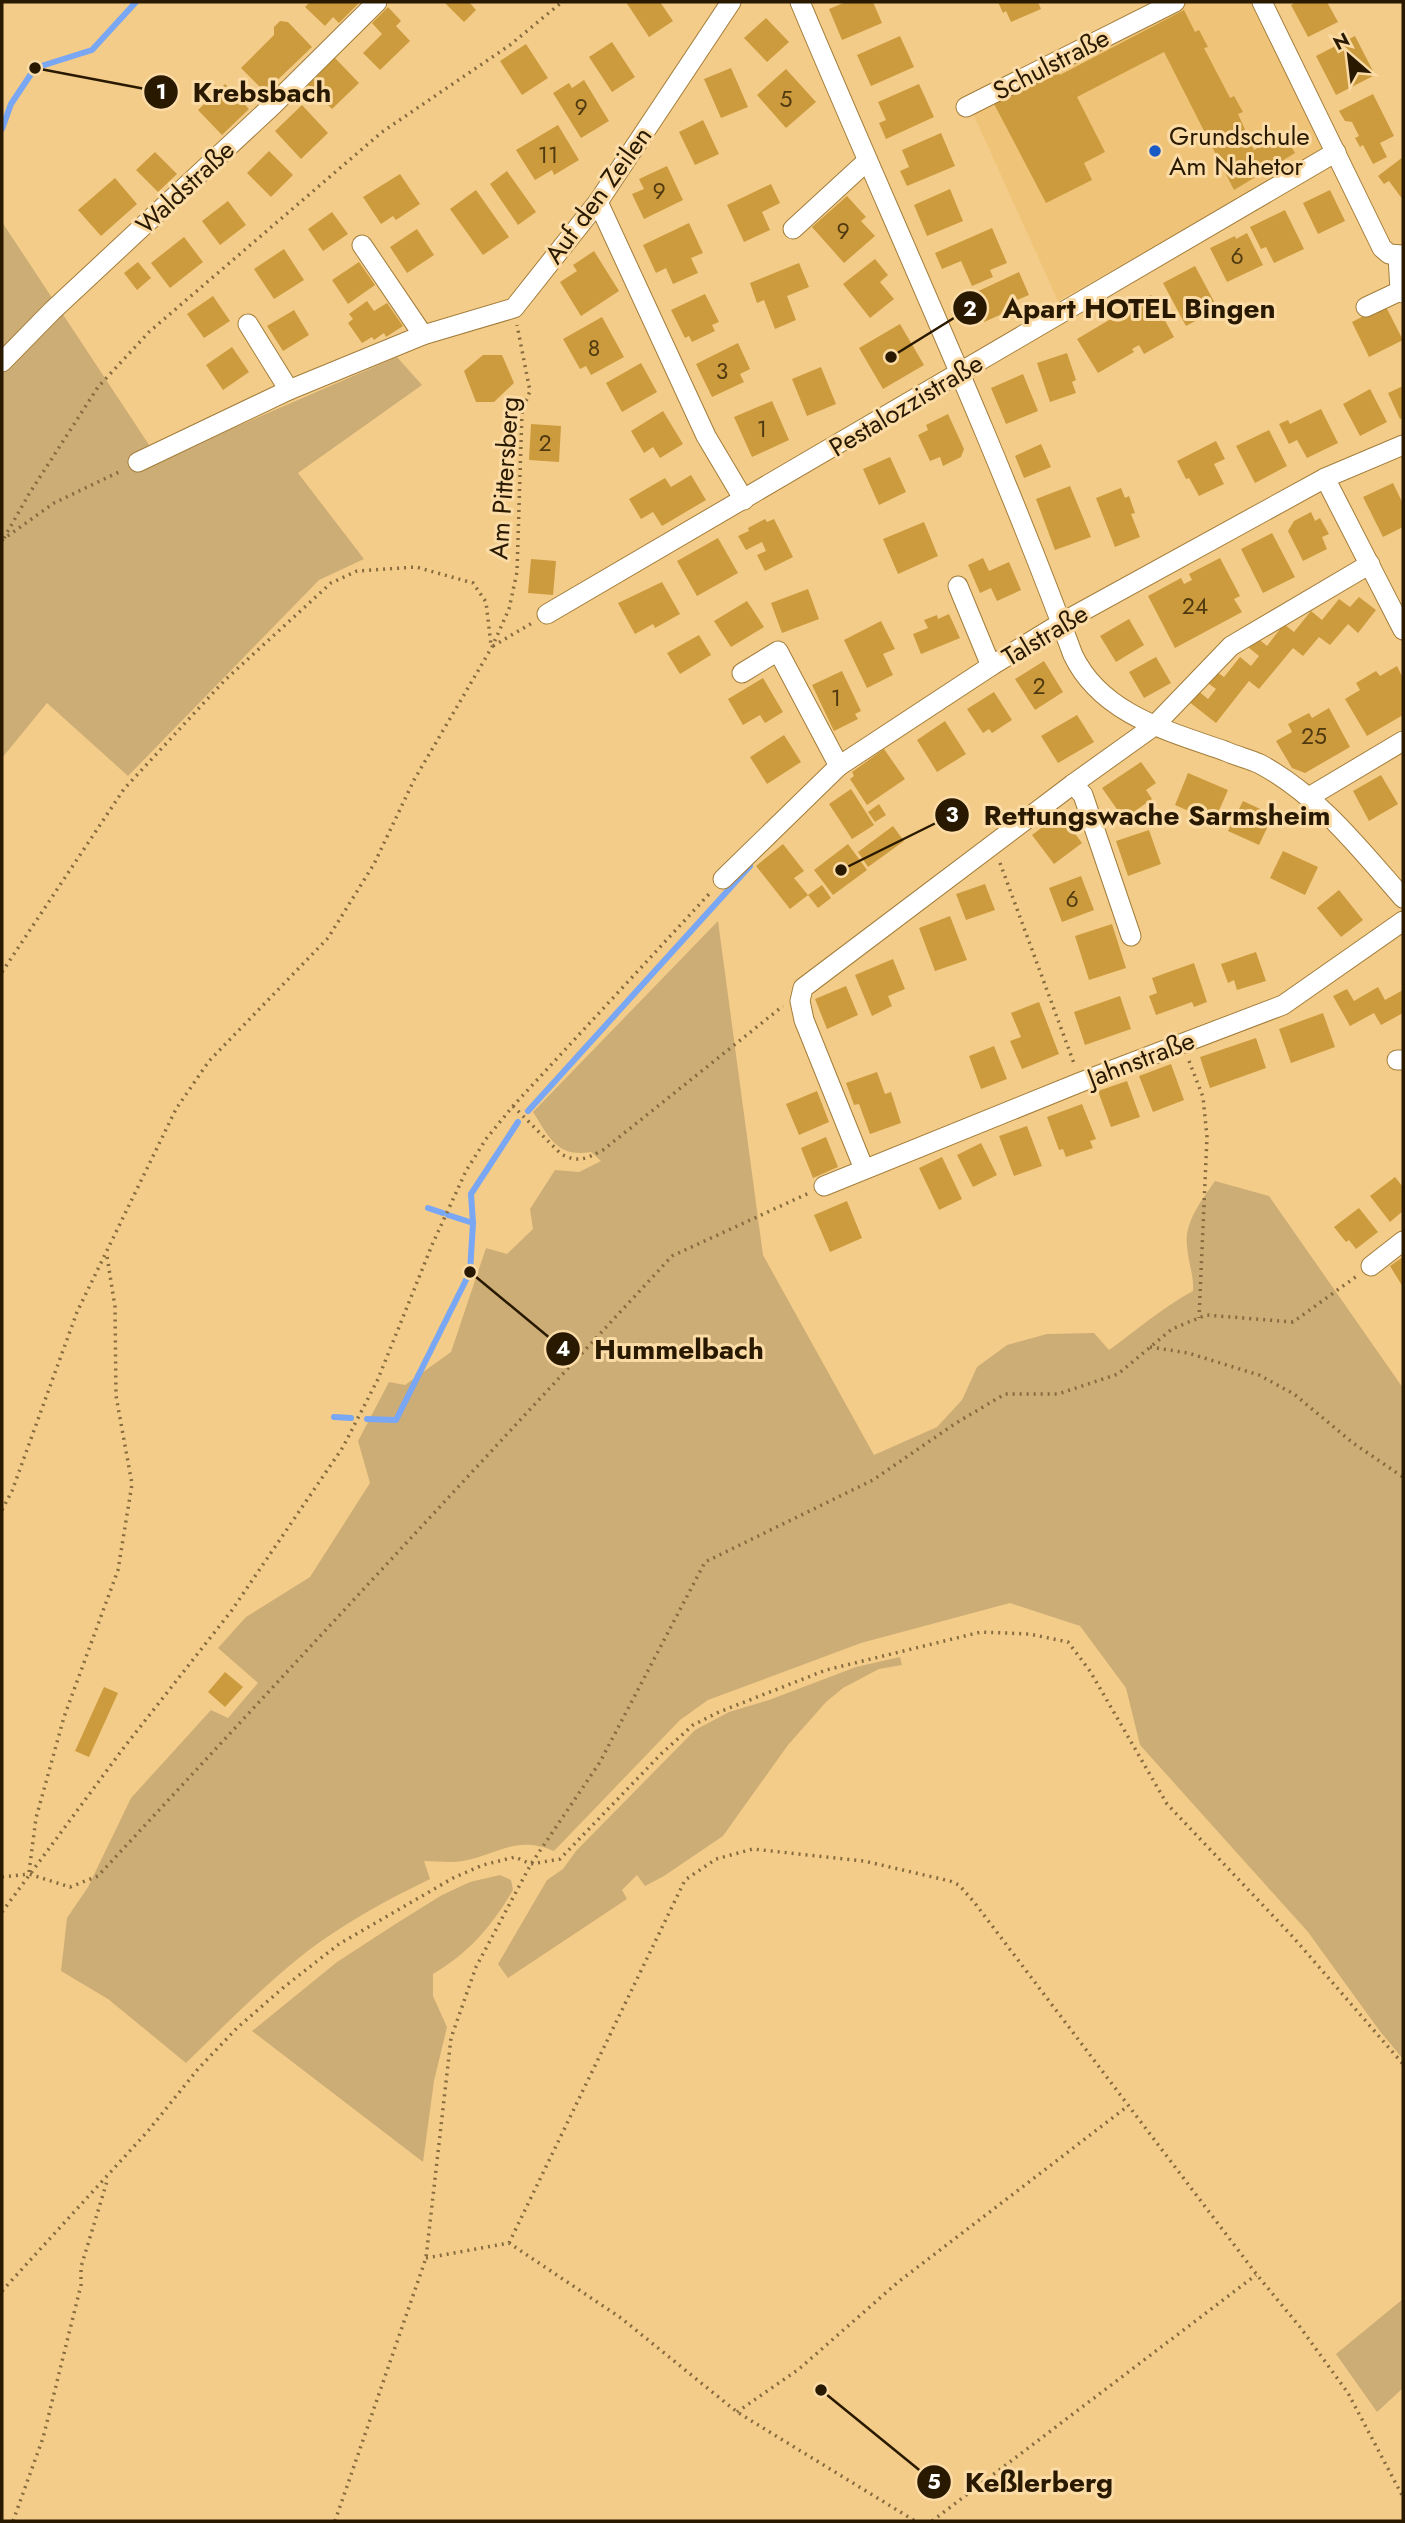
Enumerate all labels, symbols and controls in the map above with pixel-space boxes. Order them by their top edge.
street label: Schulstraße [986,18,1116,110]
north arrow [1314,21,1384,91]
text: N [1328,26,1354,57]
callout: Krebsbach [143,68,345,117]
text: Krebsbach [193,72,331,113]
text: 1 [156,77,166,107]
house number: 5 [780,82,793,116]
house number: 9 [574,90,588,124]
place label: Grundschule Am Nahetor [1169,117,1310,185]
street label: Auf den Zeilen [535,118,661,272]
street label: Waldstraße [127,131,243,243]
house number: 11 [538,138,558,172]
marker: Grundschule Am Nahetor [1147,143,1163,159]
house number: 9 [652,174,666,208]
house number: 9 [836,214,850,248]
house number: 6 [1230,239,1244,273]
callout: Apart HOTEL Bingen [953,284,1289,333]
text: Apart HOTEL Bingen [1001,288,1276,329]
text: 2 [963,294,977,324]
house number: 8 [588,331,600,365]
street label: Pestalozzistraße [822,344,990,466]
house number: 3 [716,354,728,388]
street label: Am Pittersberg [479,395,529,561]
house number: 1 [757,412,767,446]
house number: 2 [538,426,552,460]
house number: 24 [1182,589,1208,623]
street label: Talstraße [995,594,1095,676]
house number: 2 [1032,669,1046,703]
house number: 1 [831,681,841,715]
house number: 25 [1301,719,1327,753]
callout: Rettungswache Sarmsheim [935,790,1345,839]
text: Rettungswache Sarmsheim [984,795,1330,836]
text: 3 [945,800,959,830]
house number: 6 [1065,882,1079,916]
street label: Jahnstraße [1079,1021,1200,1098]
callout: Hummelbach [545,1325,778,1374]
text: Hummelbach [594,1329,764,1370]
text: 4 [556,1334,570,1364]
callout: Keßlerberg [916,2457,1128,2506]
text: Keßlerberg [965,2462,1113,2503]
text: 5 [927,2467,941,2497]

